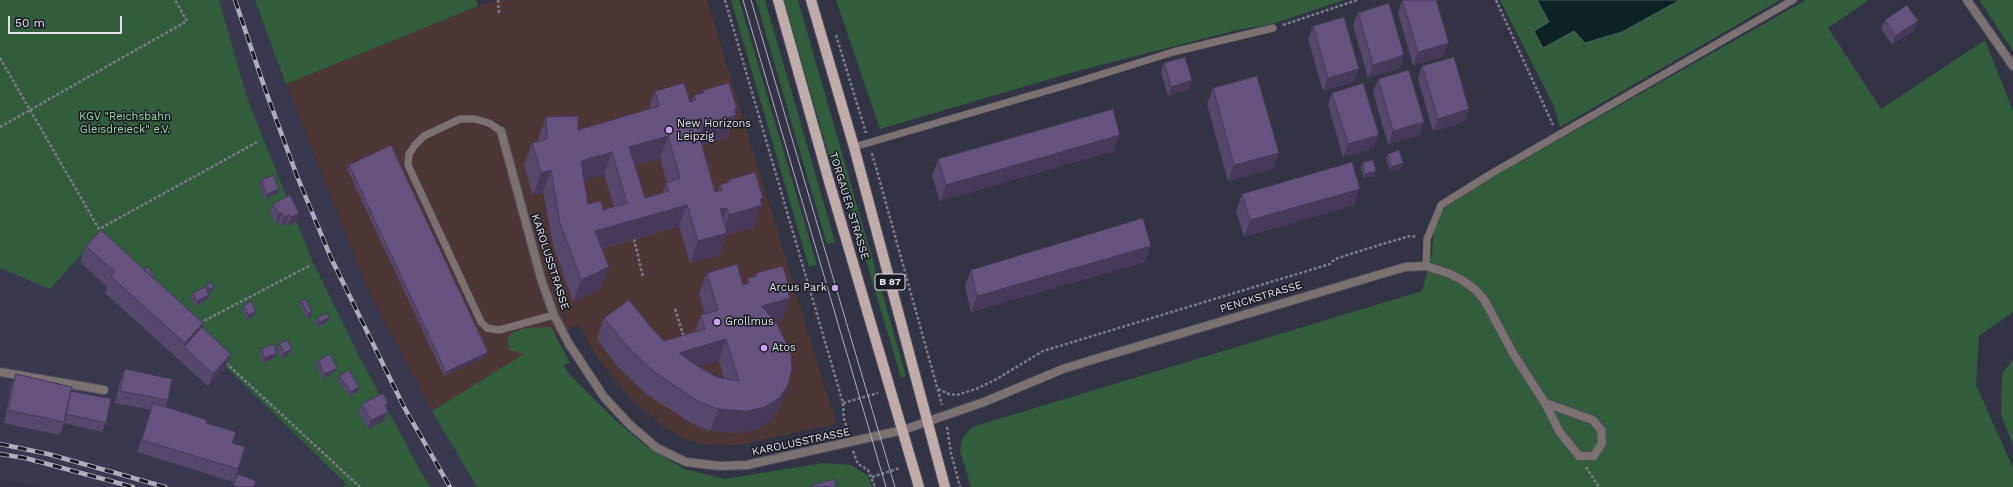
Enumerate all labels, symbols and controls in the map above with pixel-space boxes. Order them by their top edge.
scale bar [10,8,124,34]
text: 50 m [15,16,45,30]
park label: KGV "Reichsbahn Gleisdreieck" e.V. [79,110,171,136]
place label: New Horizons Leipzig [677,117,751,143]
marker: New Horizons Leipzig [664,125,674,135]
street label: TORGAUER STRASSE [826,151,872,261]
street label: KAROLUSSTRASSE [528,212,572,312]
road number: B 87 [875,274,905,290]
street label: PENCKSTRASSE [1218,278,1304,316]
place label: Arcus Park [769,281,827,295]
marker: Arcus Park [830,283,840,293]
place label: Grollmus [725,315,774,329]
marker: Grollmus [712,317,722,327]
place label: Atos [772,341,796,355]
marker: Atos [759,343,769,353]
street label: KAROLUSSTRASSE [751,425,851,459]

